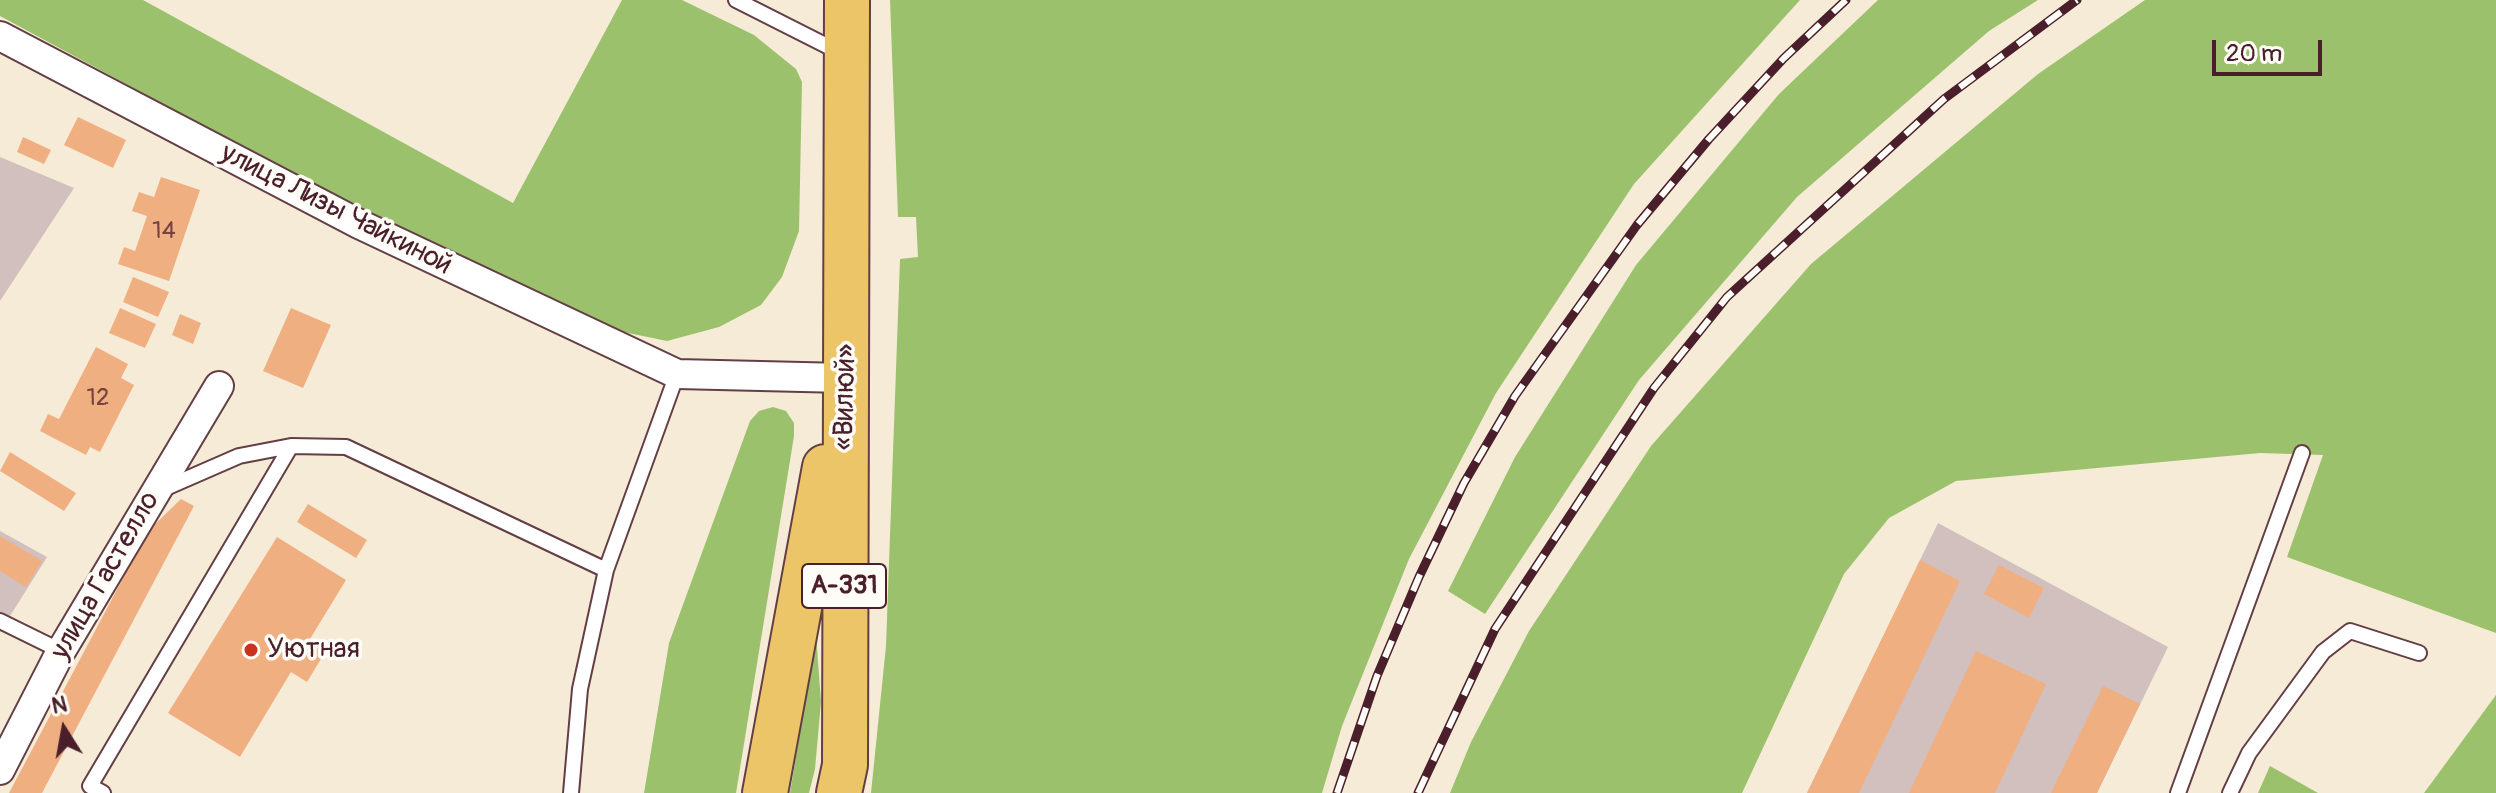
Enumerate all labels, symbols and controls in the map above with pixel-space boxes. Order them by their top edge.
scale bar [2216,24,2326,74]
text: 20 m [2226,39,2282,68]
street label: улица Лизы Чайкиной [215,137,457,283]
house number: 14 [152,218,176,246]
street label: «Вилюй» [828,344,864,450]
house number: 12 [87,385,109,413]
street label: улица Гастелло [44,486,168,666]
road number: А-331 [802,564,886,608]
place label: Уютная [267,633,360,667]
marker: Уютная [242,641,260,659]
north arrow [24,689,104,769]
text: N [49,690,69,721]

